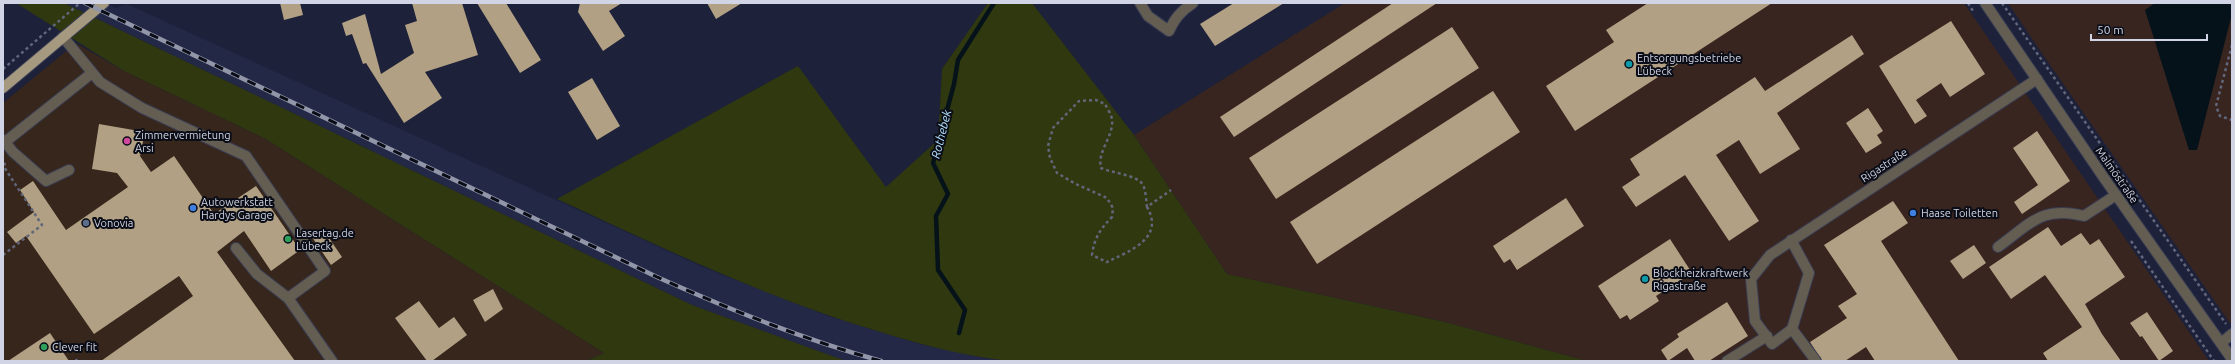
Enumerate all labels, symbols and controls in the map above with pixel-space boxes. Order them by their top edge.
scale bar [2091,16,2207,42]
text: 50 m [2097,23,2124,36]
place label: Entsorgungsbetriebe Lübeck [1637,52,1741,77]
marker: Entsorgungsbetriebe Lübeck [1624,59,1634,69]
water label: Rothebek [929,107,954,160]
place label: Zimmervermietung Arsi [135,129,231,154]
marker: Zimmervermietung Arsi [122,136,132,146]
street label: Rigastraße [1858,145,1910,185]
street label: Malmöstraße [2093,145,2141,205]
place label: Autowerkstatt Hardys Garage [201,196,274,221]
marker: Autowerkstatt Hardys Garage [188,203,198,213]
place label: Haase Toiletten [1921,207,1998,219]
marker: Haase Toiletten [1908,208,1918,218]
place label: Vonovia [94,217,133,229]
marker: Vonovia [81,218,91,228]
place label: Lasertag.de Lübeck [296,227,354,252]
marker: Lasertag.de Lübeck [283,234,293,244]
place label: Blockheizkraftwerk Rigastraße [1653,267,1749,292]
marker: Blockheizkraftwerk Rigastraße [1640,274,1650,284]
place label: Clever fit [52,341,98,353]
marker: Clever fit [39,342,49,352]

